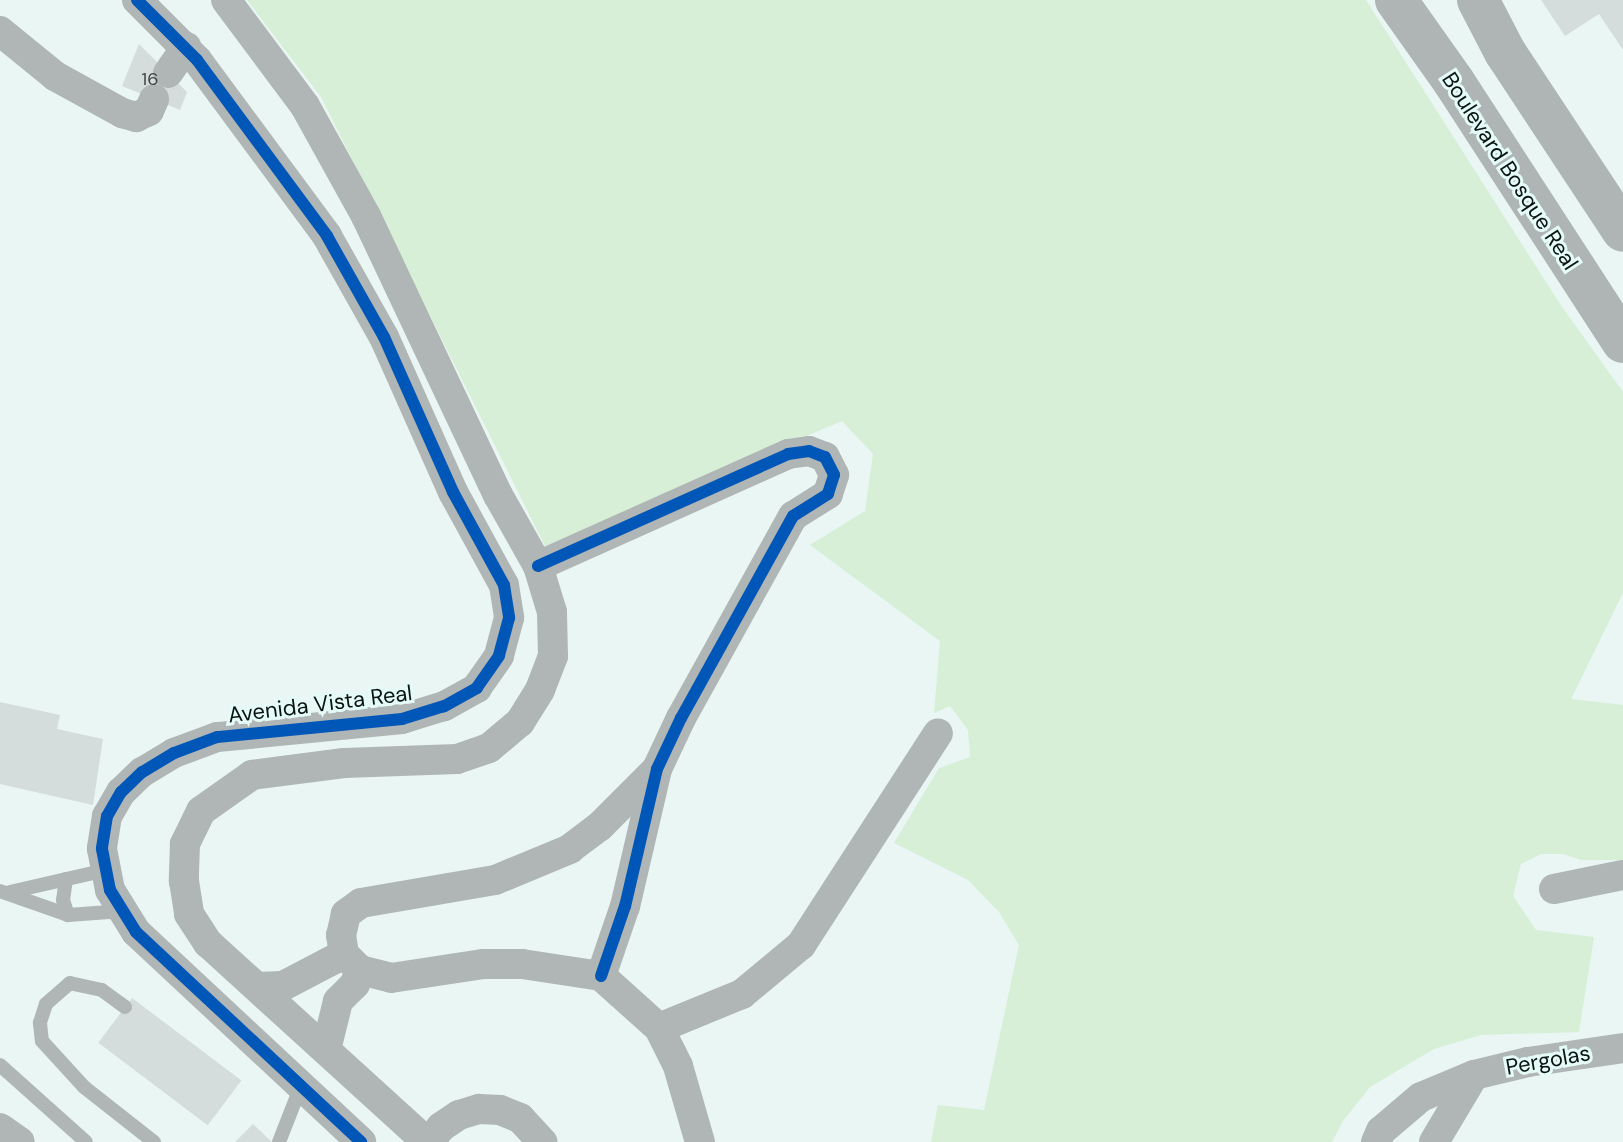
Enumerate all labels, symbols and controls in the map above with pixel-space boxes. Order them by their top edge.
street label: Boulevard Bosque Real [1436,67,1584,275]
house number: 16 [142,68,158,90]
street label: Avenida Vista Real [226,680,414,728]
street label: Pergolas [1504,1040,1592,1080]

